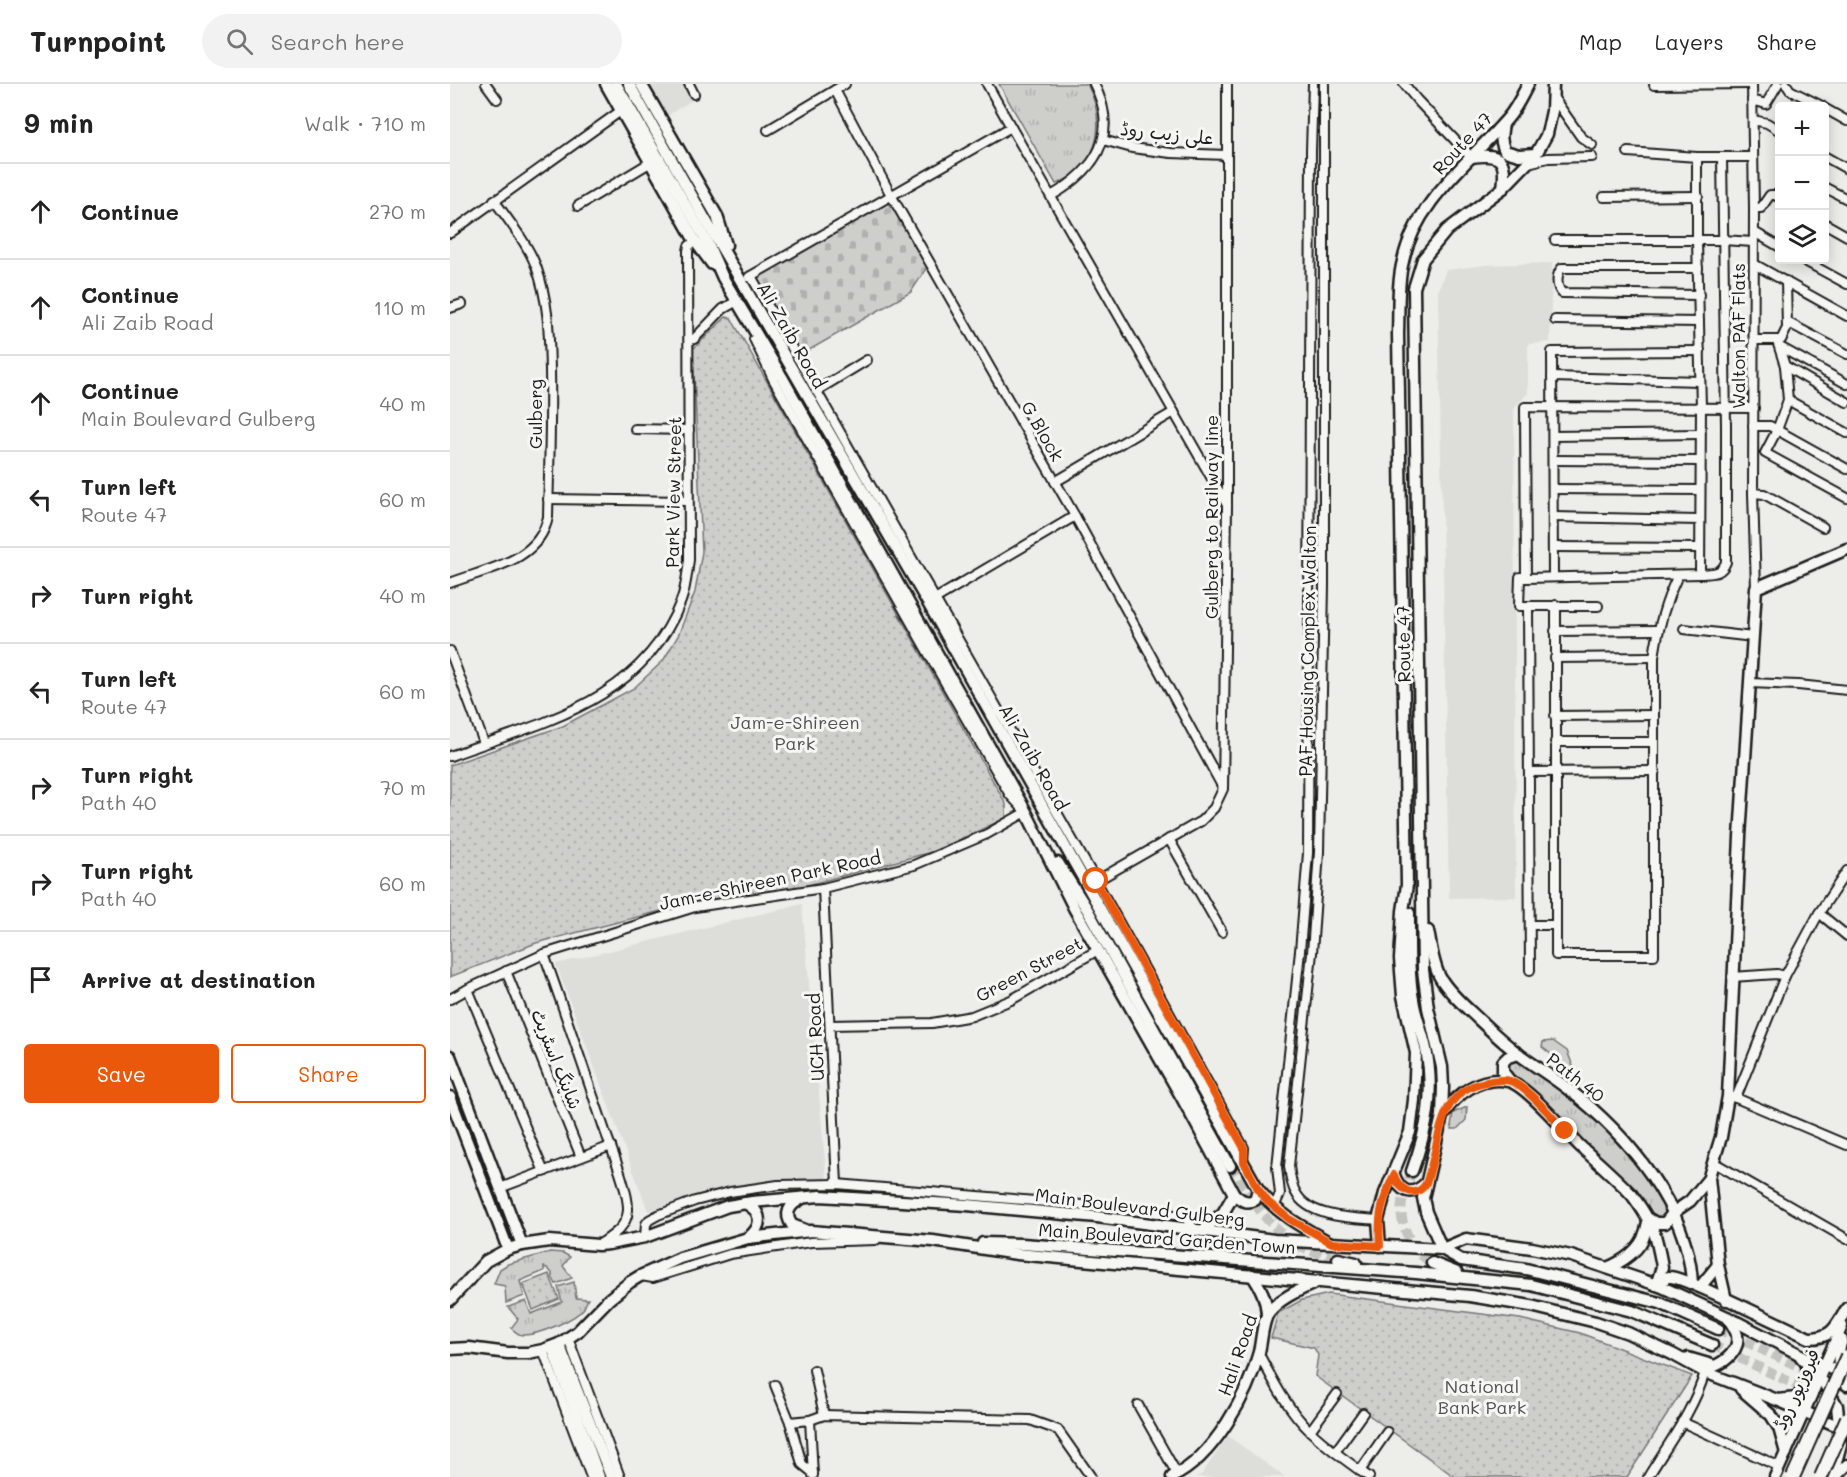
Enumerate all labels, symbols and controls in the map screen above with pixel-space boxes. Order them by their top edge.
search box [202,14,622,68]
text: Turnpoint [30,23,166,59]
icon: search [223,25,256,58]
text: Search here [271,27,405,56]
text: Map [1579,28,1622,55]
text: Layers [1655,28,1724,55]
text: Share [1757,28,1817,55]
map controls [1775,102,1829,264]
button: + [1775,102,1829,156]
text: 9 min [24,106,93,140]
street label: Route 47 [1427,106,1497,180]
text: Walk · 710 m [304,110,426,136]
street label: علی زیب روڈ [1119,116,1215,150]
button: − [1775,156,1829,210]
icon: ahead [24,195,57,228]
text: Continue [81,197,179,226]
text: 270 m [369,198,426,224]
button: layers [1775,210,1829,264]
street label: Walton PAF Flats [1726,263,1750,409]
street label: Ali Zaib Road [752,277,832,393]
text: Continue [81,280,179,309]
icon: ahead [24,291,57,324]
text: 110 m [373,294,426,320]
text: Ali Zaib Road [81,309,213,335]
text: Continue [81,376,179,405]
street label: Gulberg [523,379,547,449]
icon: ahead [24,387,57,420]
text: 40 m [380,390,426,416]
street label: G Block [1016,397,1070,465]
text: Main Boulevard Gulberg [81,405,315,431]
street label: Gulberg to Railway line [1199,415,1223,619]
street label: Park View Street [660,416,686,568]
text: Turn left [81,472,177,501]
icon: left [24,483,57,516]
text: 60 m [379,486,426,512]
text: Route 47 [81,501,167,527]
street label: PAF Housing Complex Walton [1293,525,1321,777]
icon: right [24,579,57,612]
text: Turn right [81,581,193,610]
text: 40 m [380,582,426,608]
street label: Route 47 [1390,605,1416,683]
text: Turn left [81,664,177,693]
icon: left [24,675,57,708]
text: 60 m [379,678,426,704]
text: Route 47 [81,693,167,719]
street label: Ali Zaib Road [994,699,1074,815]
park label: Jam-e-Shireen Park [731,710,859,755]
text: Turn right [81,760,193,789]
icon: right [24,771,57,804]
text: 70 m [380,774,426,800]
text: Path 40 [81,789,156,815]
street label: Jam-e-Shireen Park Road [657,845,883,915]
text: Turn right [81,856,193,885]
icon: right [24,867,57,900]
route start [1082,867,1108,893]
text: 60 m [379,870,426,896]
text: Path 40 [81,885,156,911]
street label: Green Street [971,931,1087,1007]
icon: arrive [24,963,57,996]
text: Arrive at destination [81,965,316,994]
street label: UCH Road [801,992,829,1082]
street label: شاپنگ اسٹریٹ [525,1005,588,1113]
button: Save [24,1044,219,1103]
button: Share [231,1044,426,1103]
street label: Path 40 [1542,1047,1610,1107]
route end [1551,1117,1577,1143]
street label: Main Boulevard Gulberg [1034,1182,1246,1232]
street label: Main Boulevard Garden Town [1038,1217,1296,1259]
street label: Hali Road [1212,1311,1262,1399]
street label: فیروزپور روڈ [1767,1345,1825,1434]
park label: National Bank Park [1438,1374,1526,1419]

